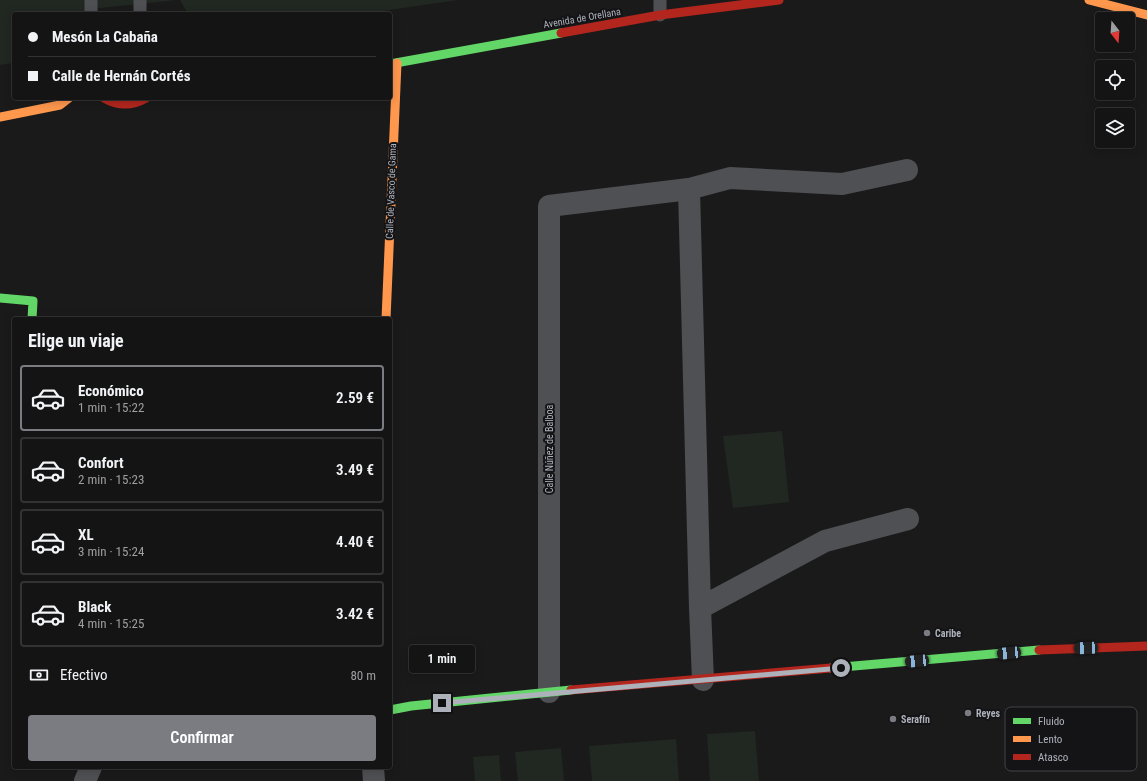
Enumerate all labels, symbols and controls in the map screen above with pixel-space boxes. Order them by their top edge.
street label: Avenida de Orellana [543,6,622,30]
north arrow [1095,12,1135,52]
map controls [1095,12,1135,148]
text: Mesón La Cabaña [52,28,158,46]
button: locate [1095,60,1135,100]
text: Calle de Hernán Cortés [52,67,190,85]
button: layers [1095,108,1135,148]
street label: Calle de Vasco de Gama [384,143,398,239]
text: Elige un viaje [28,330,124,351]
icon: car [30,380,66,416]
text: Económico [78,382,144,400]
text: 2.59 € [336,389,374,407]
text: 1 min · 15:22 [78,400,144,415]
street label: Calle Núñez de Balboa [544,405,555,493]
icon: car [30,452,66,488]
text: Confort [78,454,124,472]
text: 3.49 € [336,461,374,479]
text: 2 min · 15:23 [78,472,144,487]
icon: car [30,524,66,560]
text: XL [78,526,94,544]
text: 4.40 € [336,533,374,551]
text: 3 min · 15:24 [78,544,144,559]
icon: car [30,596,66,632]
text: Black [78,598,111,616]
text: 3.42 € [336,605,374,623]
text: 4 min · 15:25 [78,616,144,631]
marker: Caribe [922,628,932,638]
place label: Caribe [935,628,961,639]
car [1074,642,1098,654]
callout: 1 min [409,645,475,673]
car [997,646,1021,660]
text: 1 min [428,651,456,666]
car [905,654,929,668]
route start [832,659,850,677]
icon: cash [28,664,50,686]
text: Efectivo [60,666,108,684]
text: 80 m [350,668,376,683]
route end [433,694,451,712]
legend [1005,707,1137,771]
marker: Reyes [963,708,973,718]
place label: Reyes [976,708,1000,719]
marker: Serafín [888,714,898,724]
place label: Serafín [901,714,930,725]
button: Confirmar [28,715,376,761]
text: Fluido [1038,715,1065,728]
text: Lento [1038,733,1063,746]
text: Atasco [1038,751,1069,764]

